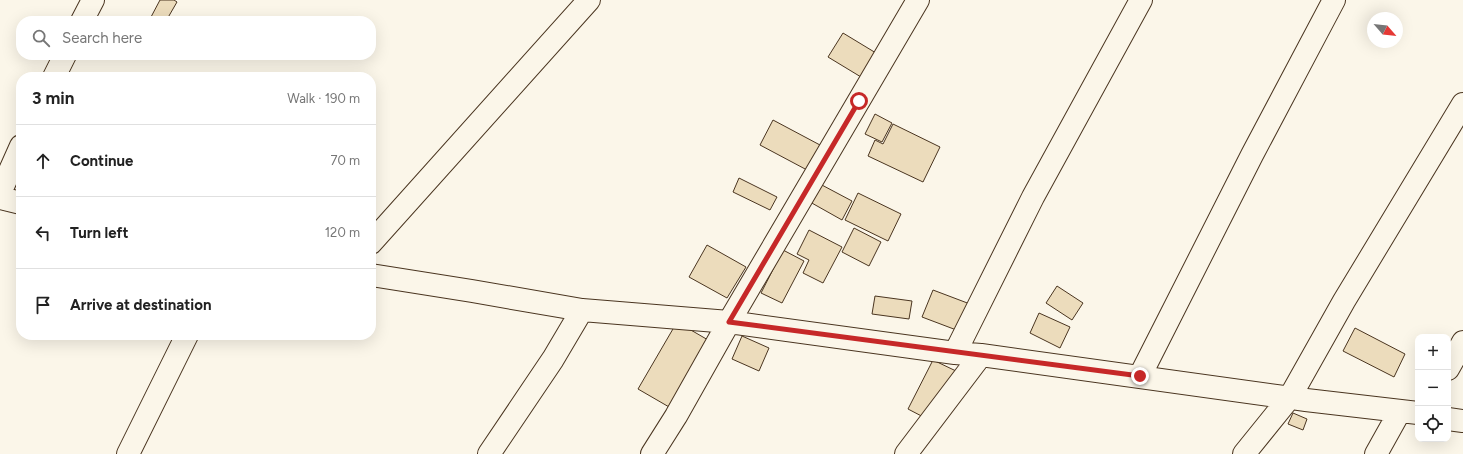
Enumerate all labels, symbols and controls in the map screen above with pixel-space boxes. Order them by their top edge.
north arrow [1367,12,1403,48]
search box [16,16,376,60]
icon: search [30,27,52,49]
text: Search here [62,29,142,47]
text: 3 min [32,88,74,108]
text: Walk · 190 m [287,91,360,106]
route start [850,92,868,110]
icon: ahead [32,150,54,172]
text: Continue [70,152,133,170]
text: 70 m [330,153,360,168]
icon: left [32,222,54,244]
text: Turn left [70,224,128,242]
text: 120 m [325,225,360,240]
icon: arrive [32,294,54,316]
text: Arrive at destination [70,296,211,314]
map controls [1415,334,1451,442]
button: + [1415,334,1451,370]
route end [1131,367,1149,385]
button: − [1415,370,1451,406]
button: locate [1415,406,1451,442]

